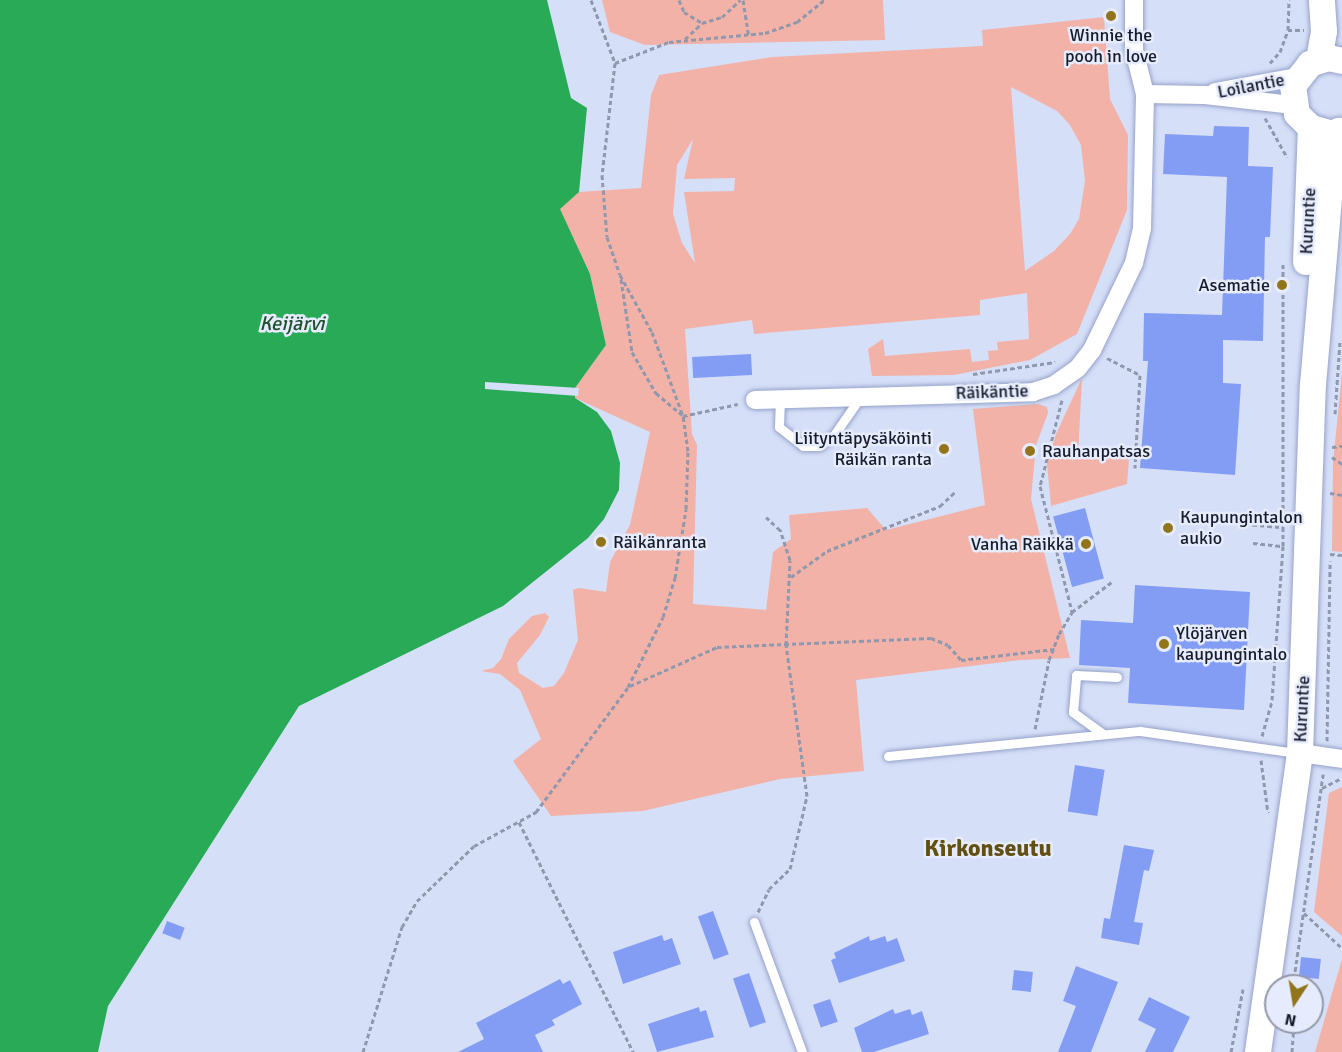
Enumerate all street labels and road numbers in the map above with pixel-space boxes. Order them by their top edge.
street label: Loilantie [1216,69,1286,103]
street label: Kuruntie [1295,187,1321,255]
street label: Räikäntie [955,380,1029,404]
street label: Kuruntie [1289,675,1315,743]

